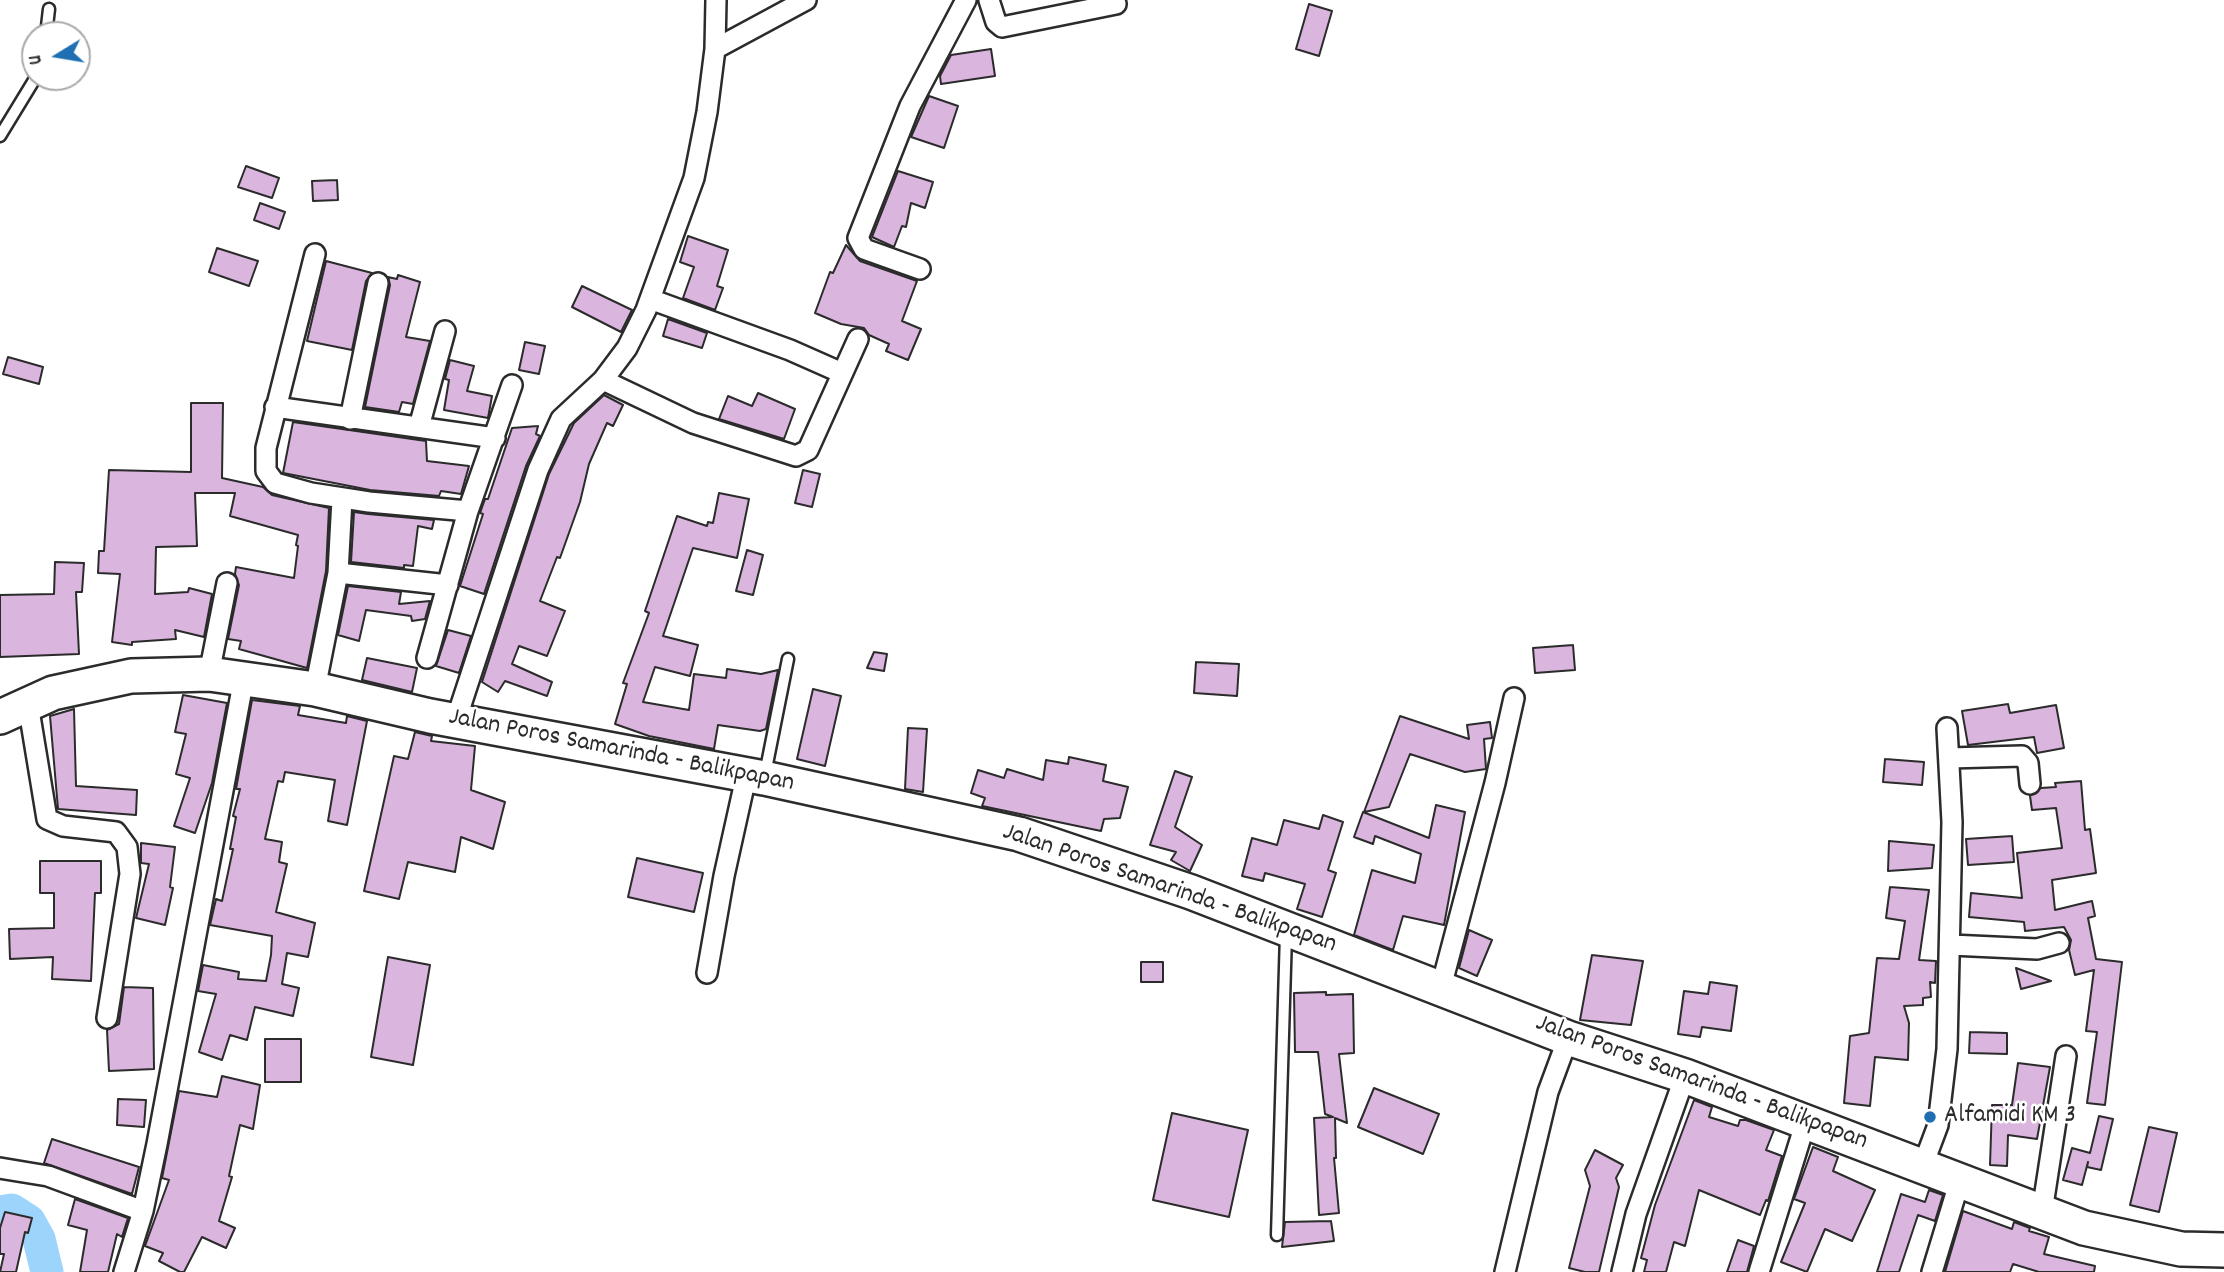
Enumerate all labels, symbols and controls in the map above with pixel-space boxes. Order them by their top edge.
north arrow [21,21,91,91]
text: U [23,53,51,67]
street label: Jalan Poros Samarinda - Balikpapan [446,703,796,801]
street label: Jalan Poros Samarinda - Balikpapan [998,818,1340,962]
street label: Jalan Poros Samarinda - Balikpapan [1531,1009,1871,1159]
place label: Alfamidi KM 3 [1944,1101,2076,1133]
marker: Alfamidi KM 3 [1922,1109,1938,1125]

